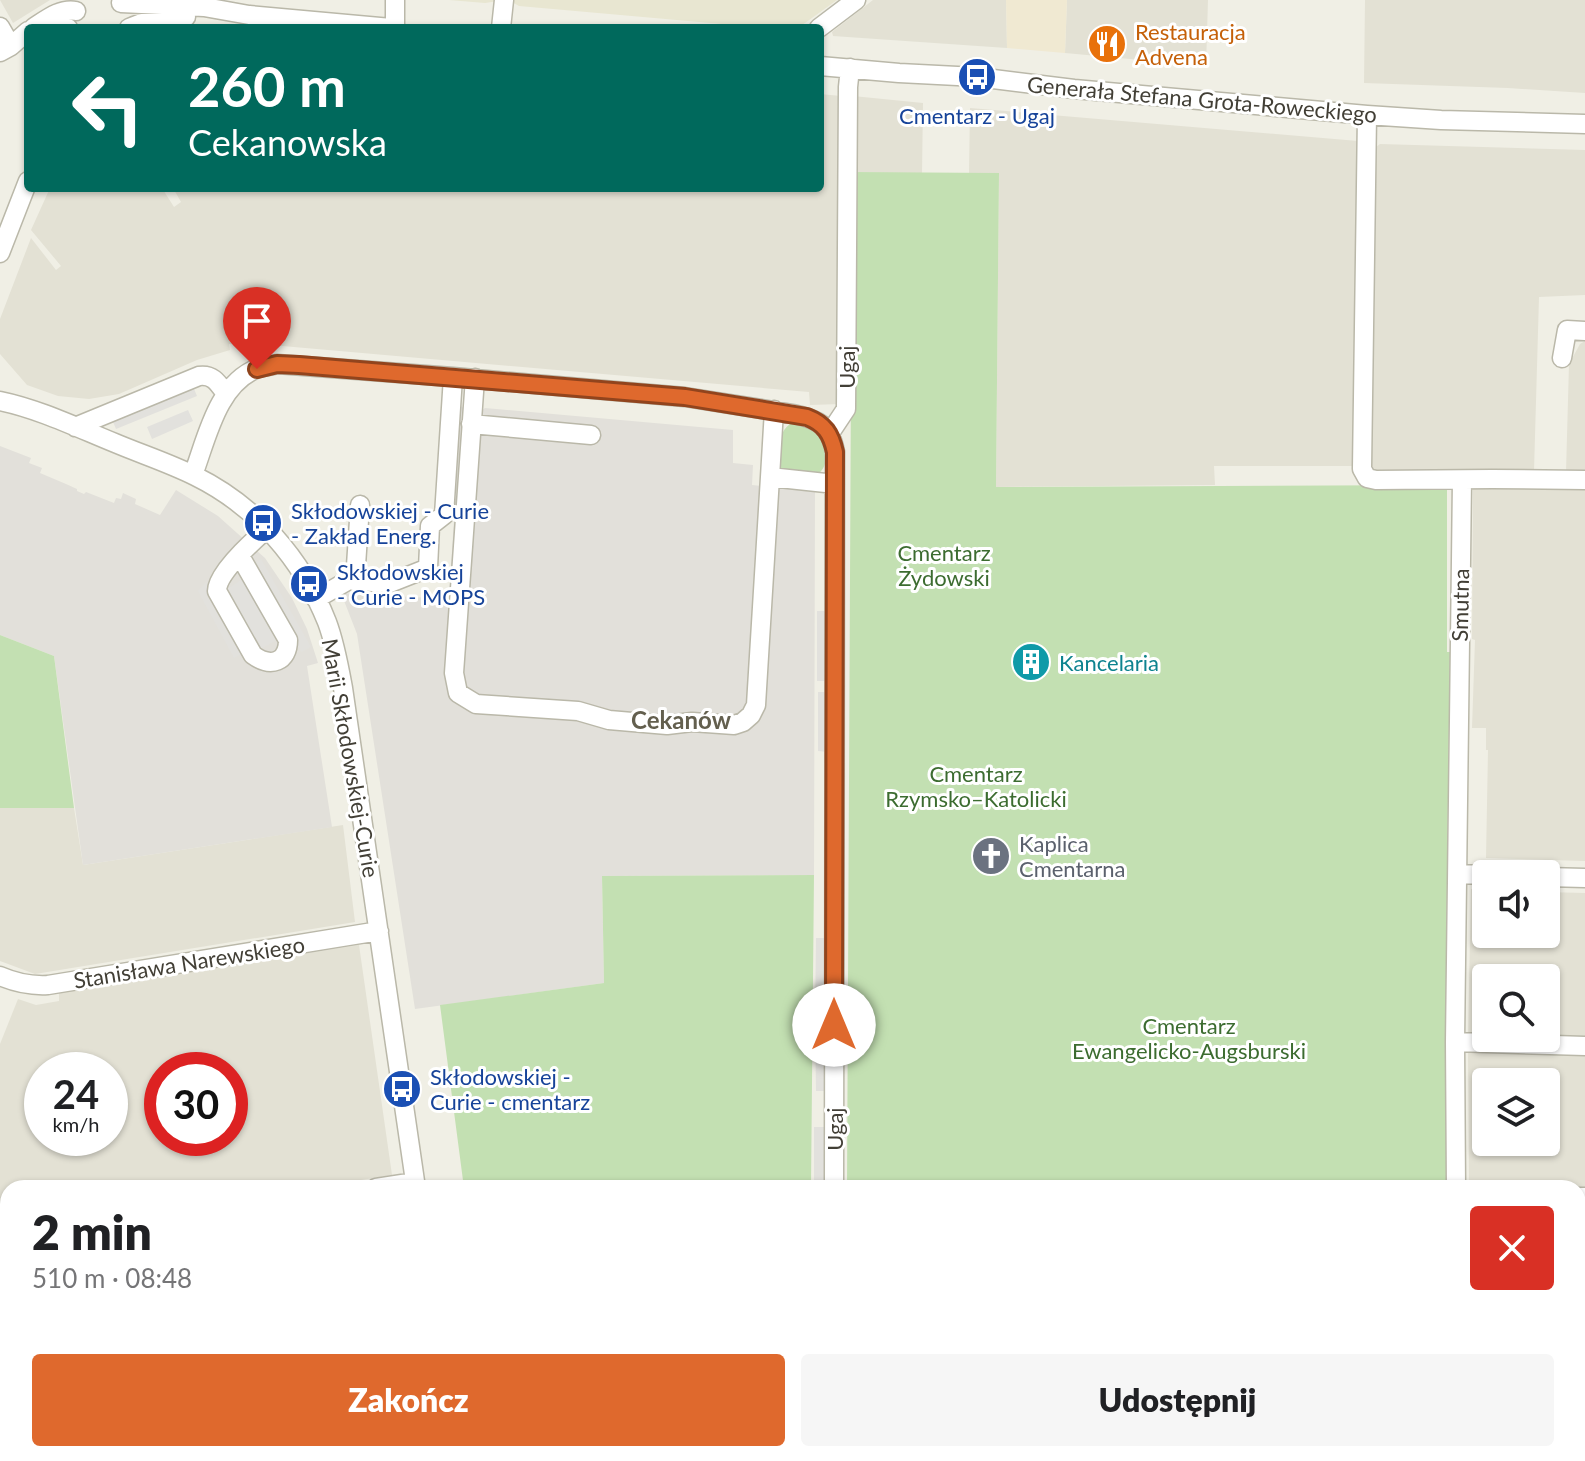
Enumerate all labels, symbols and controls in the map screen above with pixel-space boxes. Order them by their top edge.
place label: Restauracja Advena [1135,18,1246,70]
restaurant icon: Restauracja Advena [1086,23,1128,65]
text: 260 m [188,52,346,119]
icon: left [56,56,160,160]
bus stop icon: Cmentarz - Ugaj [956,56,998,98]
street label: Generała Stefana Grota-Roweckiego [1026,70,1378,128]
place label: Cmentarz - Ugaj [899,102,1055,129]
text: Cekanowska [188,120,387,164]
pin [223,287,291,369]
icon: arrive [235,299,279,343]
street label: Ugaj [833,345,860,389]
place label: Skłodowskiej - Curie - Zakład Energ. [291,497,489,549]
bus stop icon: Skłodowskiej - Curie - Zakład Energ. [242,502,284,544]
park label: Cmentarz Żydowski [897,539,991,591]
place label: Skłodowskiej - Curie - MOPS [337,558,485,610]
bus stop icon: Skłodowskiej - Curie - MOPS [288,563,330,605]
street label: Smutna [1446,568,1474,642]
street label: Marii Skłodowskiej-Curie [317,637,385,879]
building icon: Kancelaria [1010,641,1052,683]
place label: Kancelaria [1059,649,1159,676]
district label: Cekanów [631,705,732,734]
park label: Cmentarz Rzymsko–Katolicki [885,760,1067,812]
place label: Kaplica Cmentarna [1019,830,1126,882]
church icon: Kaplica Cmentarna [970,835,1012,877]
map controls [1472,860,1560,1156]
button: sound [1472,860,1560,948]
street label: Stanisława Narewskiego [71,930,307,994]
button: search [1472,964,1560,1052]
position arrow [792,983,876,1067]
park label: Cmentarz Ewangelicko-Augsburski [1072,1012,1306,1064]
speed limit sign: 30 [144,1052,248,1156]
place label: Skłodowskiej - Curie - cmentarz [430,1063,590,1115]
bus stop icon: Skłodowskiej - Curie - cmentarz [381,1068,423,1110]
button: layers [1472,1068,1560,1156]
text: 24 [53,1070,99,1118]
street label: Ugaj [821,1107,848,1151]
text: km/h [53,1112,99,1136]
text: 2 min [32,1203,152,1260]
button: close [1470,1206,1554,1290]
text: 510 m · 08:48 [32,1262,192,1294]
button: Zakończ [32,1354,785,1446]
button: Udostępnij [801,1354,1554,1446]

